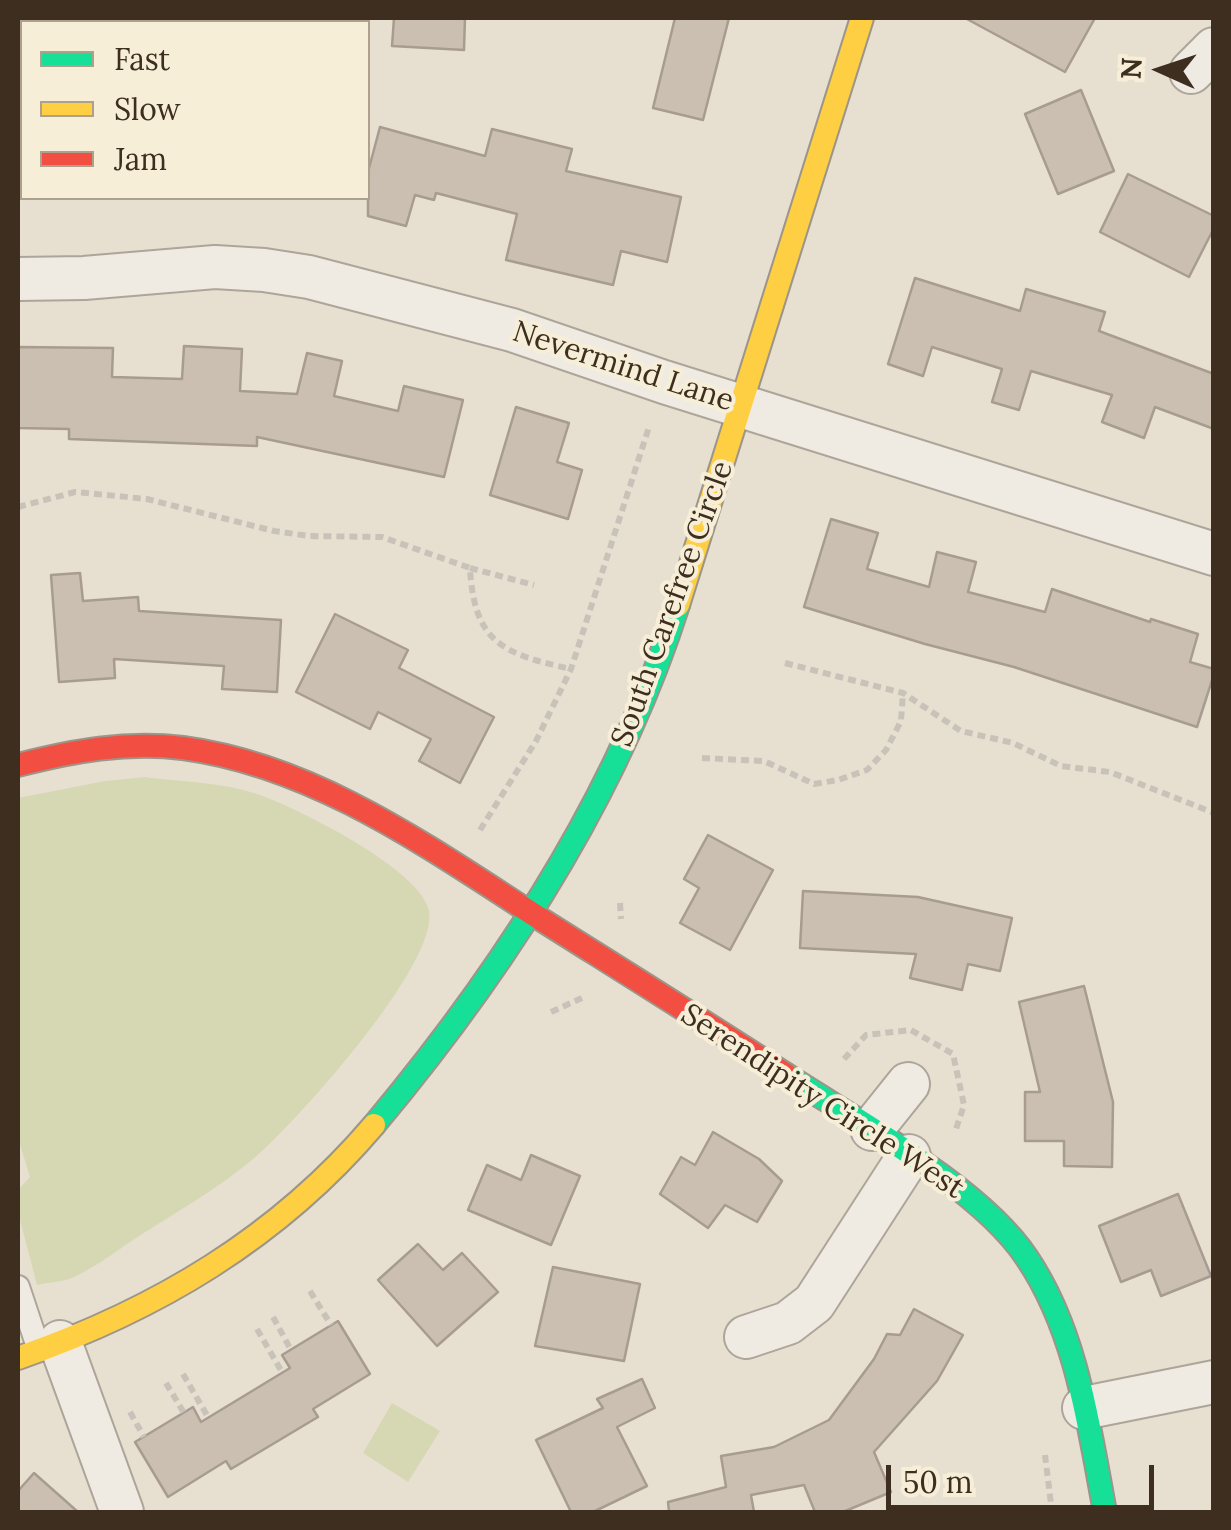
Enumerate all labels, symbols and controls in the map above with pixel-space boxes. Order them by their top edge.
legend [20,20,370,200]
north arrow [1111,20,1211,120]
text: Fast [114,40,170,78]
text: N [1112,57,1150,80]
text: Slow [114,90,180,128]
text: Jam [114,140,167,178]
street label: Nevermind Lane [508,314,738,420]
street label: South Carefree Circle [605,456,741,752]
street label: Serendipity Circle West [674,997,970,1207]
scale bar [891,1445,1158,1507]
text: 50 m [903,1463,973,1501]

